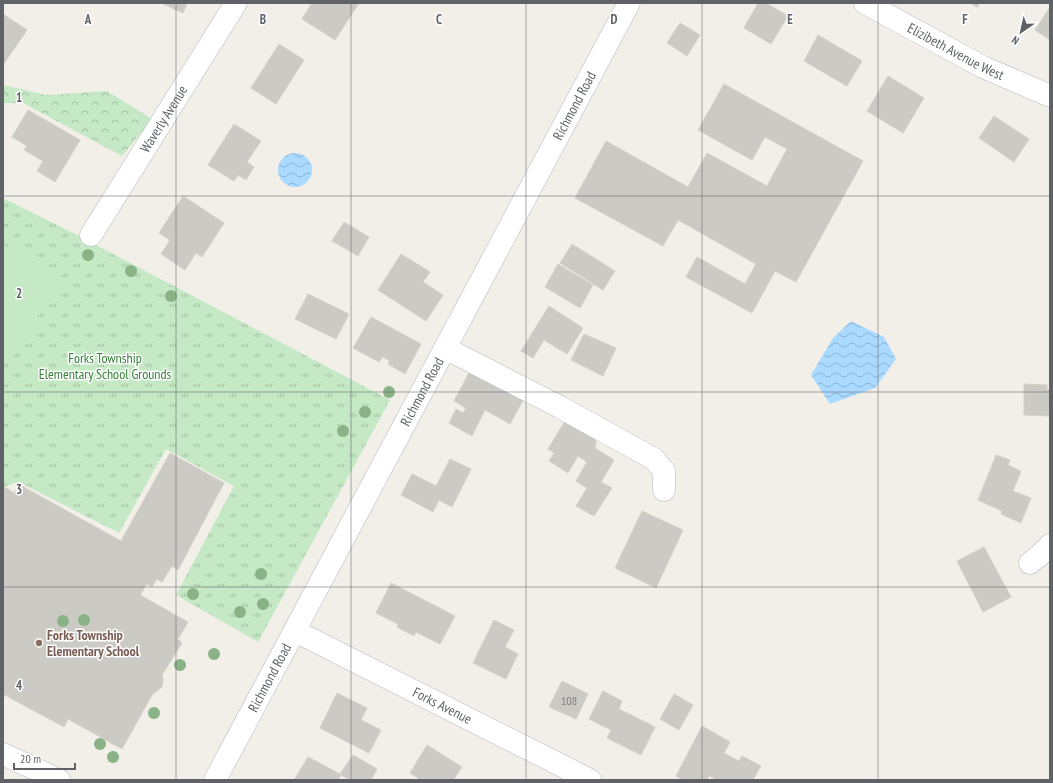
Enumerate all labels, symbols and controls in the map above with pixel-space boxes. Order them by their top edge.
text: A [84,11,92,28]
text: B [260,11,266,28]
text: C [436,11,442,28]
text: D [611,11,618,28]
text: E [787,11,793,28]
text: F [962,11,968,28]
north arrow [1001,12,1041,52]
street label: Elizibeth Avenue West [904,19,1007,84]
text: N [1009,33,1022,48]
street label: Richmond Road [549,68,600,143]
street label: Waverly Avenue [136,82,191,156]
text: 1 [16,89,22,106]
text: 2 [16,285,22,302]
park label: Forks Township Elementary School Grounds [39,349,171,383]
street label: Richmond Road [396,354,448,429]
text: 3 [16,481,22,498]
place label: Forks Township Elementary School [47,626,140,660]
marker: Forks Township Elementary School [34,638,44,648]
street label: Richmond Road [244,640,295,715]
text: 4 [16,677,23,694]
street label: Forks Avenue [410,683,475,728]
house number: 108 [561,693,577,708]
scale bar [14,745,75,771]
text: 20 m [20,751,41,766]

